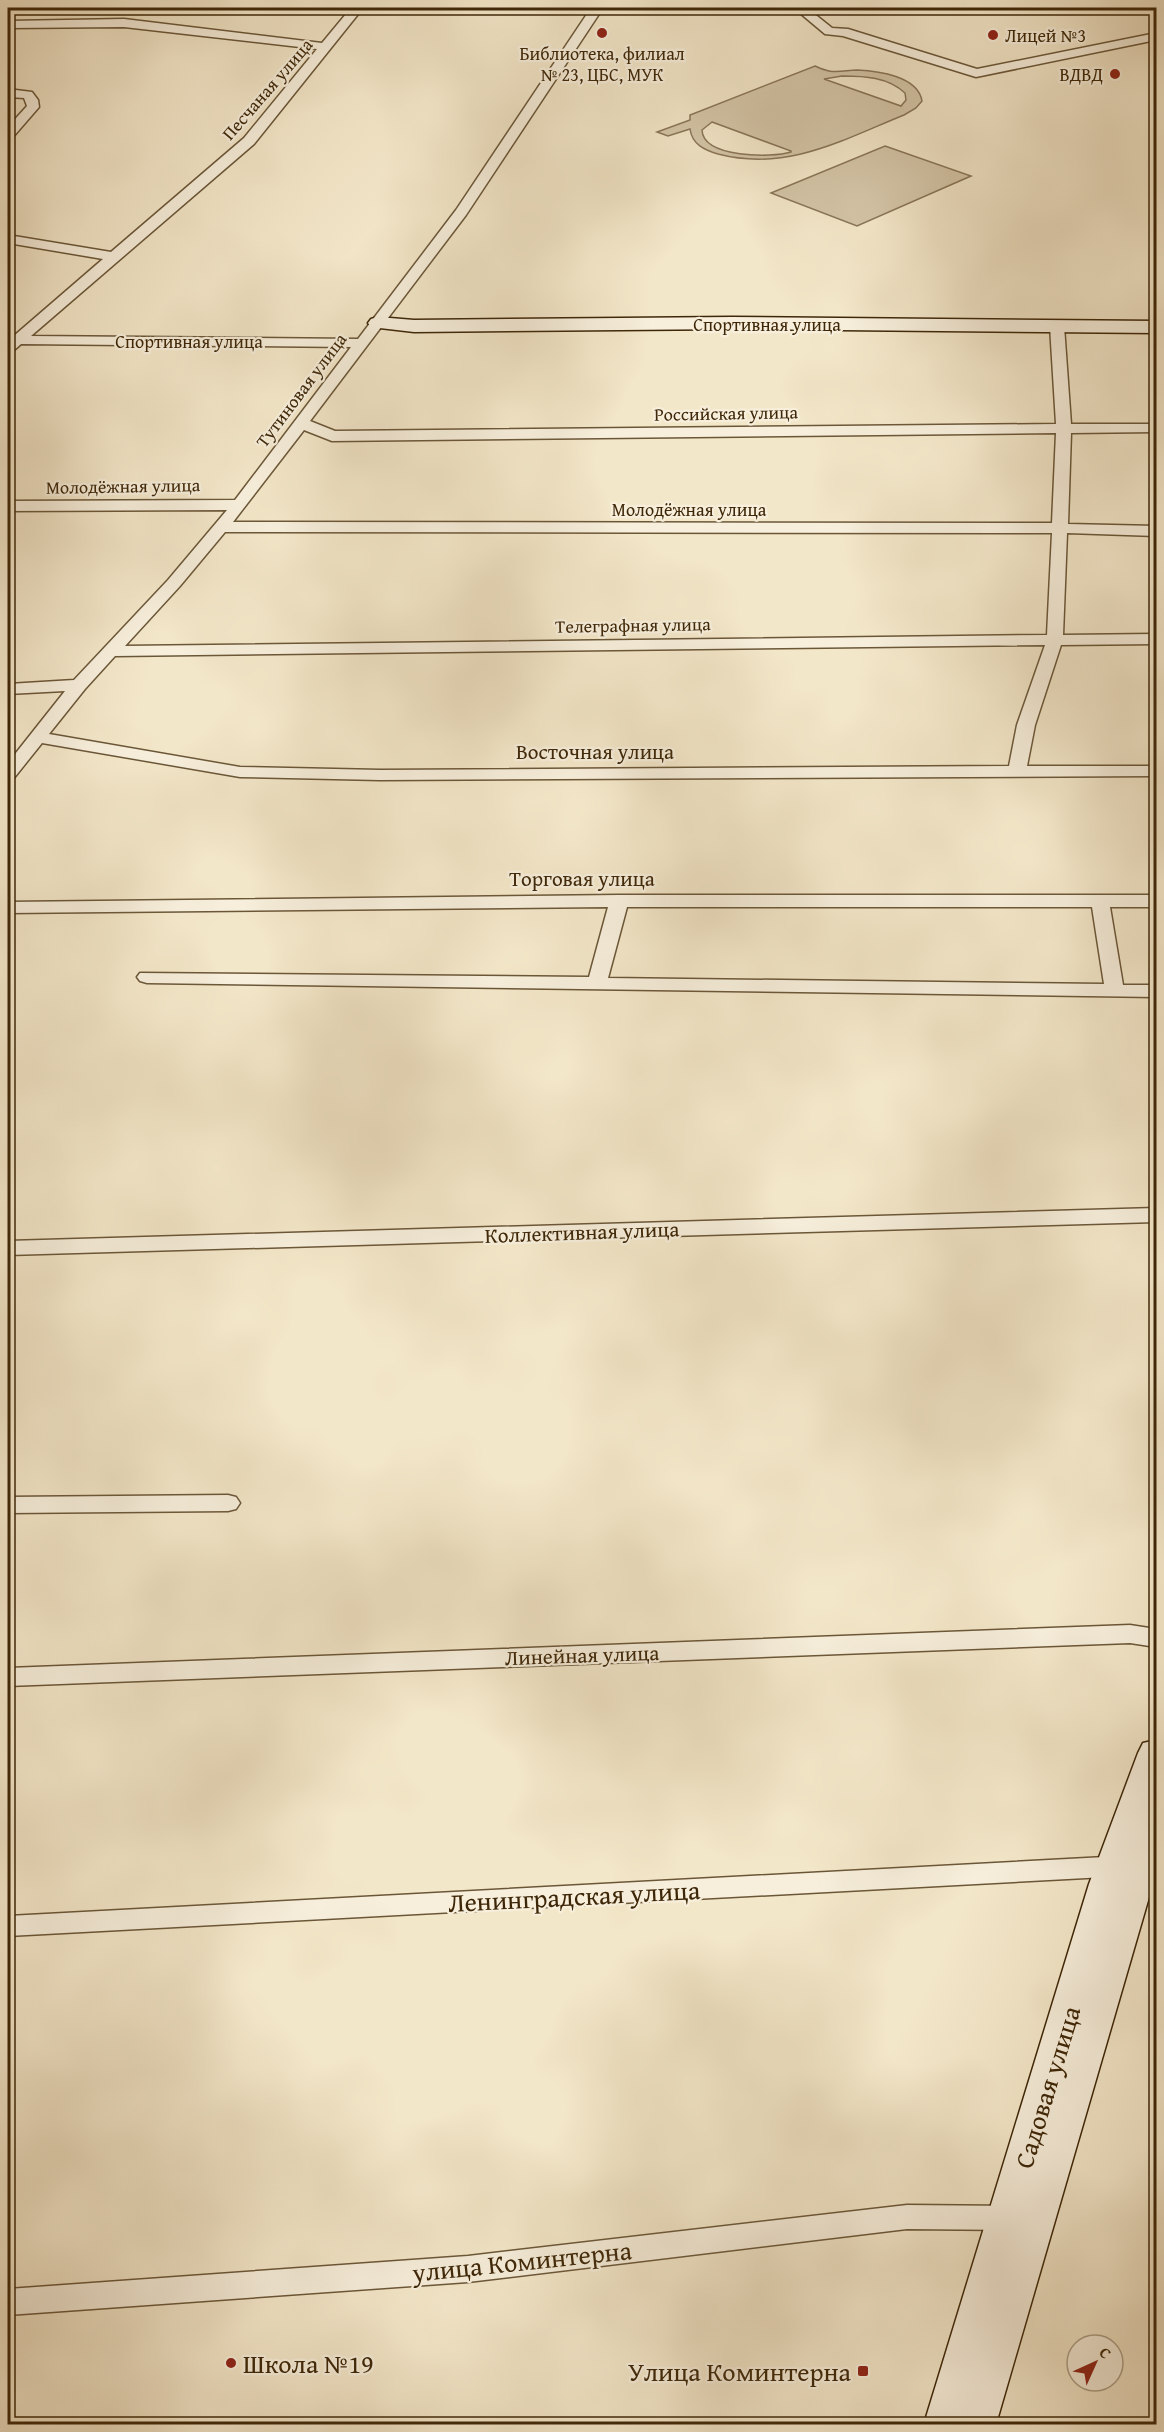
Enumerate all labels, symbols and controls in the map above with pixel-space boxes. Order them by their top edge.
place label: Лицей №3 [1005,22,1086,49]
marker: Библиотека, филиал № 23, ЦБС, МУК [595,26,609,40]
marker: Лицей №3 [986,28,1000,42]
street label: Песчаная улица [215,32,319,146]
place label: Библиотека, филиал № 23, ЦБС, МУК [519,40,685,88]
place label: ВДВД [1060,61,1103,88]
marker: ВДВД [1108,67,1122,81]
street label: Спортивная улица [693,311,841,338]
street label: Тутиновая улица [249,327,353,453]
street label: Спортивная улица [115,328,263,355]
street label: Российская улица [654,398,799,428]
street label: Молодёжная улица [46,471,201,501]
street label: Молодёжная улица [612,496,767,523]
street label: Телеграфная улица [555,610,711,640]
street label: Восточная улица [516,736,674,767]
street label: Торговая улица [509,863,655,894]
street label: Коллективная улица [484,1213,680,1251]
street label: Линейная улица [504,1637,660,1673]
street label: Ленинградская улица [447,1870,702,1922]
street label: Садовая улица [1004,2000,1090,2173]
street label: улица Коминтерна [409,2230,634,2292]
north arrow [1065,2333,1125,2393]
text: С [1094,2341,1117,2364]
place label: Школа №19 [243,2344,374,2383]
place label: Улица Коминтерна [628,2352,852,2391]
marker: Школа №19 [224,2356,238,2370]
marker: Улица Коминтерна [856,2364,870,2378]

